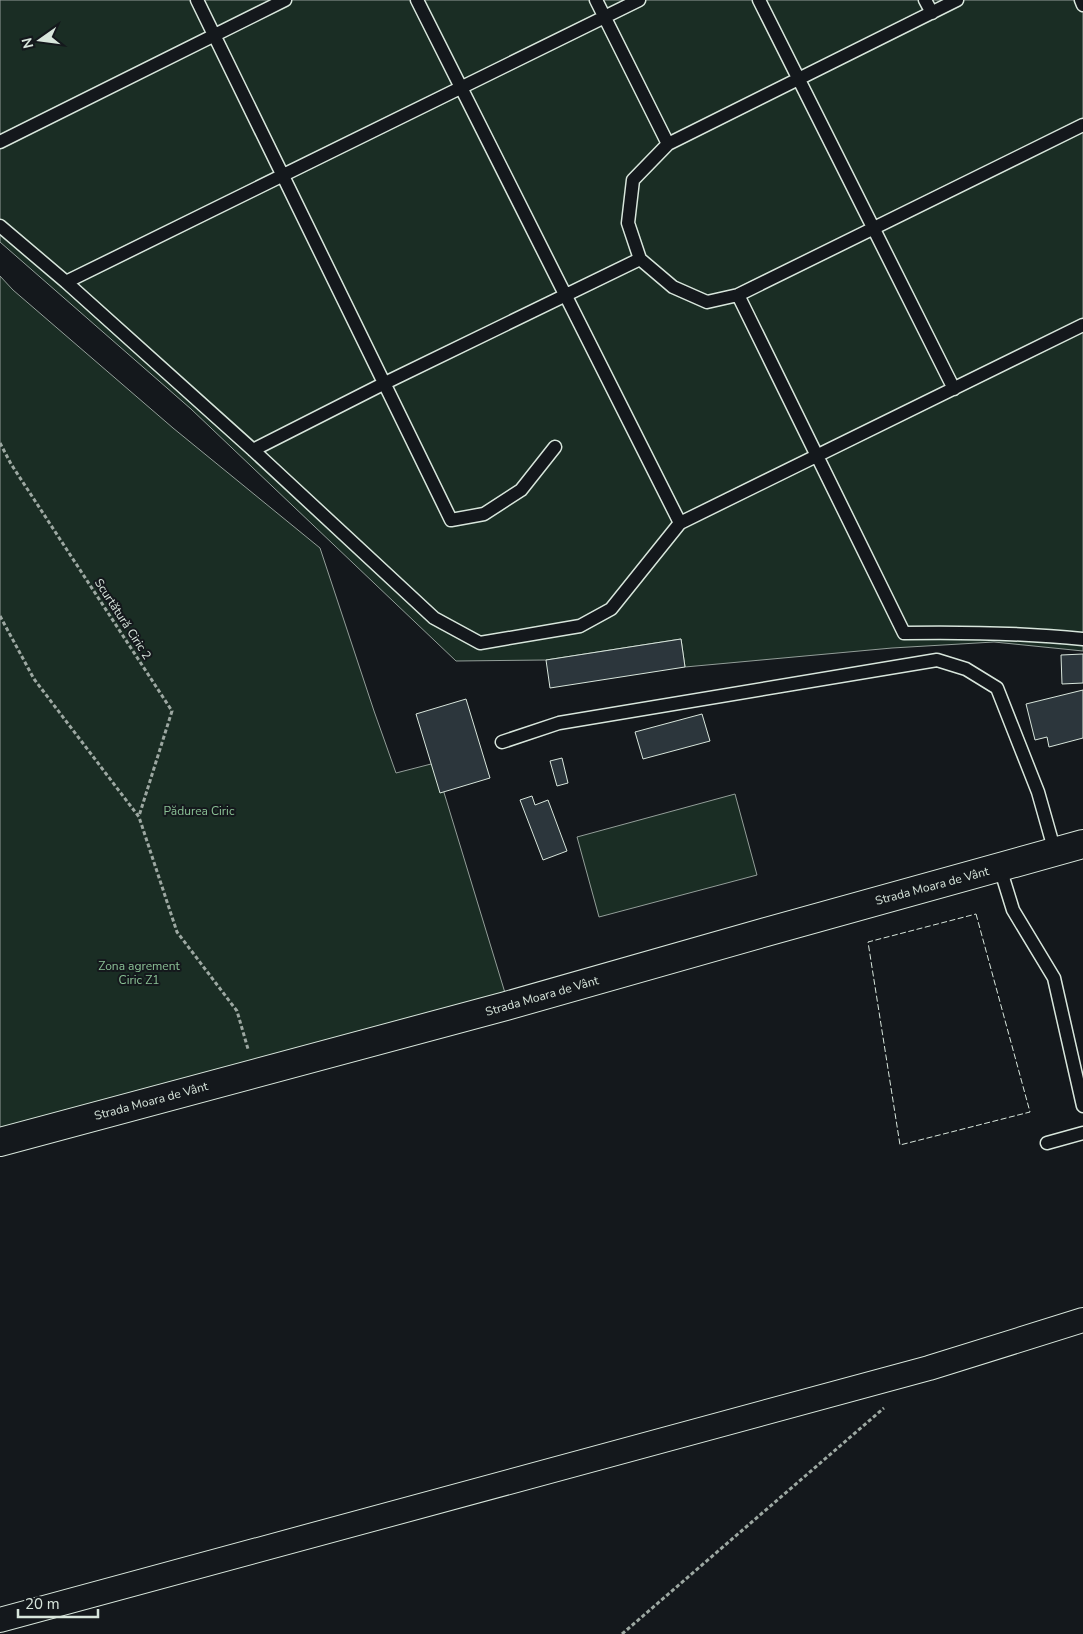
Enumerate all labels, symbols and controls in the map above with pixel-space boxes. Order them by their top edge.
north arrow [15,15,65,65]
text: N [17,36,38,50]
street label: Scurtătură Ciric 2 [91,576,155,662]
park label: Pădurea Ciric [164,803,235,819]
street label: Strada Moara de Vânt [873,863,991,909]
park label: Zona agrement Ciric Z1 [98,958,181,988]
street label: Strada Moara de Vânt [484,972,601,1020]
street label: Strada Moara de Vânt [92,1078,210,1124]
scale bar [18,1586,98,1618]
text: 20 m [25,1594,60,1614]

